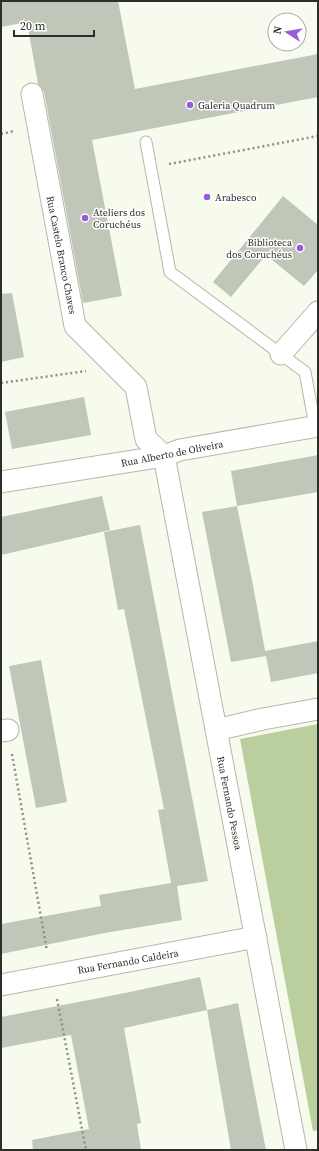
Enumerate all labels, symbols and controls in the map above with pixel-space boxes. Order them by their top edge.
scale bar [14,12,94,38]
north arrow [267,12,307,52]
text: 20 m [20,18,46,34]
text: N [270,25,286,36]
place label: Galeria Quadrum [198,99,275,112]
marker: Galeria Quadrum [185,100,195,110]
place label: Arabesco [215,191,257,204]
marker: Arabesco [202,192,212,202]
street label: Rua Castelo Branco Chaves [44,195,79,315]
place label: Ateliers dos Coruchéus [93,206,145,231]
marker: Ateliers dos Coruchéus [80,213,90,223]
place label: Biblioteca dos Coruchéus [226,236,293,261]
marker: Biblioteca dos Coruchéus [295,243,305,253]
street label: Rua Alberto de Oliveira [120,437,225,470]
street label: Rua Fernando Pessoa [214,755,245,852]
street label: Rua Fernando Caldeira [77,946,181,977]

